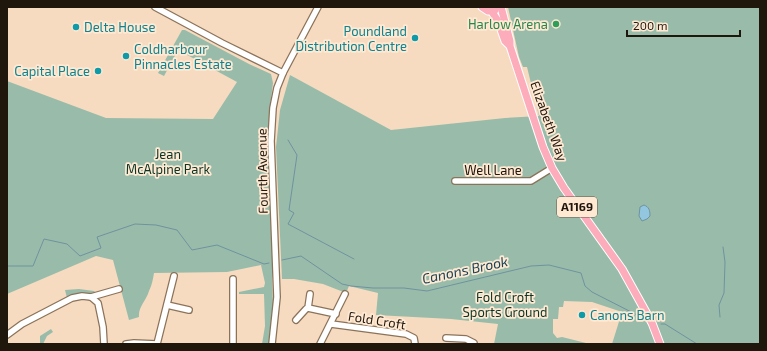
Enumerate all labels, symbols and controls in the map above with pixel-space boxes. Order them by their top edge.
scale bar [627,12,740,38]
place label: Harlow Arena [468,16,548,32]
text: 200 m [633,18,667,32]
place label: Delta House [84,19,155,35]
marker: Harlow Arena [551,19,561,29]
marker: Delta House [71,22,81,32]
place label: Poundland Distribution Centre [295,23,407,54]
marker: Poundland Distribution Centre [410,33,420,43]
place label: Coldharbour Pinnacles Estate [134,41,232,72]
marker: Coldharbour Pinnacles Estate [121,51,131,61]
place label: Capital Place [14,63,90,79]
marker: Capital Place [93,66,103,76]
street label: Elizabeth Way [527,79,571,163]
street label: Fourth Avenue [253,128,271,214]
park label: Jean McAlpine Park [126,146,211,177]
street label: Well Lane [464,162,522,178]
road number: A1169 [557,197,597,217]
water label: Canons Brook [420,252,509,287]
park label: Fold Croft Sports Ground [463,289,547,320]
place label: Canons Barn [590,307,665,323]
street label: Fold Croft [347,308,407,332]
marker: Canons Barn [577,310,587,320]

